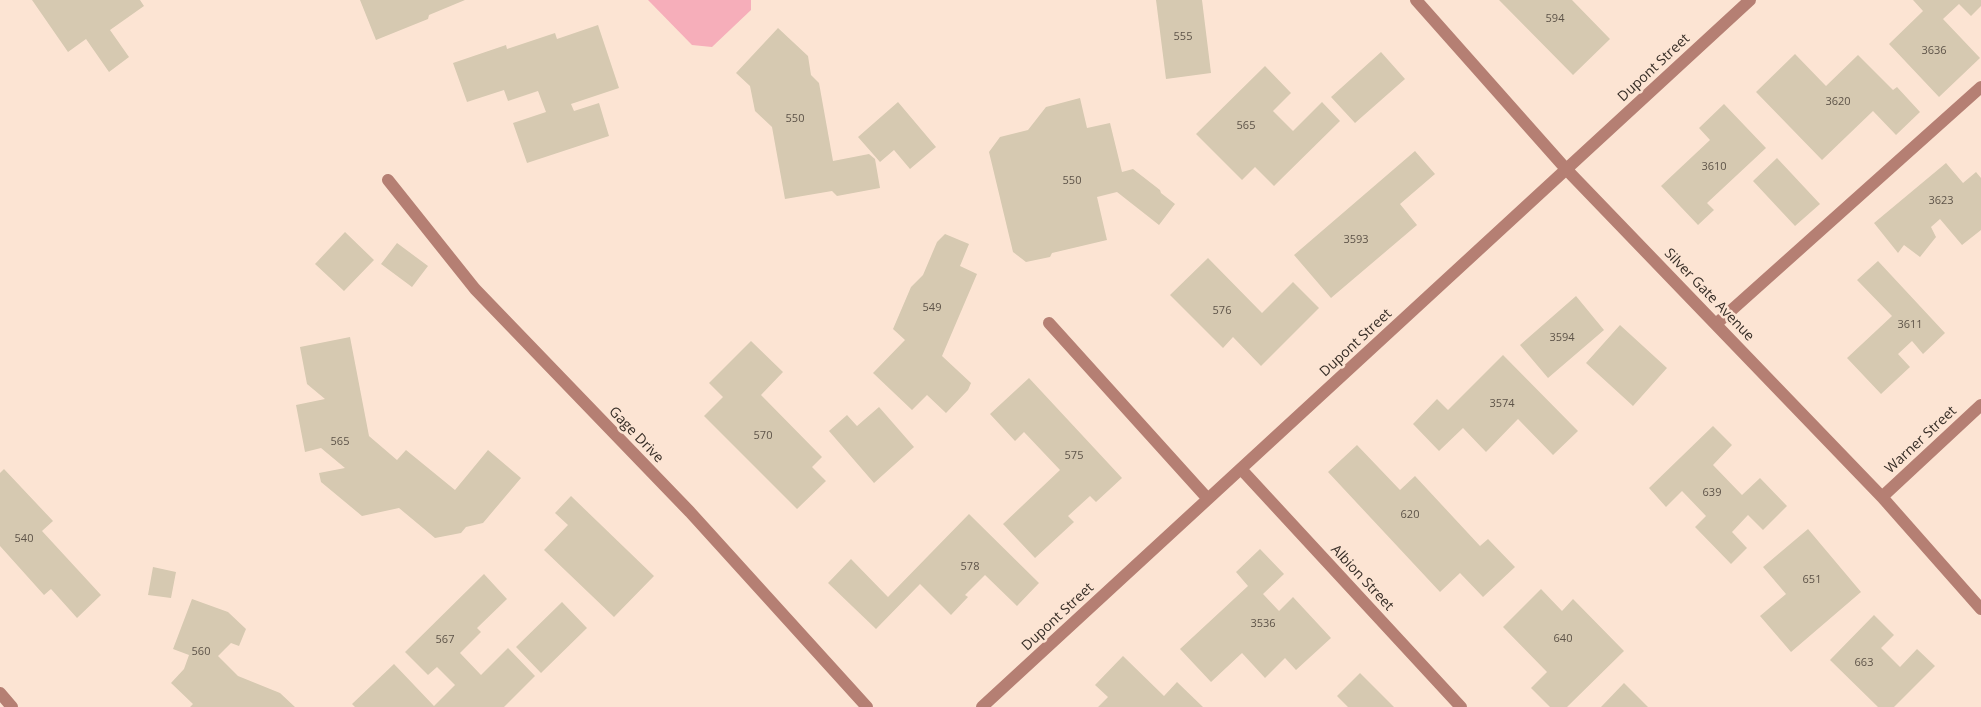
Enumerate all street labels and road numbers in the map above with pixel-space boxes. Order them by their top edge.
street label: Dupont Street [1615,30,1693,106]
street label: Silver Gate Avenue [1661,245,1757,345]
street label: Dupont Street [1317,305,1395,381]
street label: Warner Street [1882,403,1960,477]
street label: Gage Drive [605,404,667,466]
street label: Albion Street [1327,541,1397,615]
street label: Dupont Street [1019,579,1097,655]

